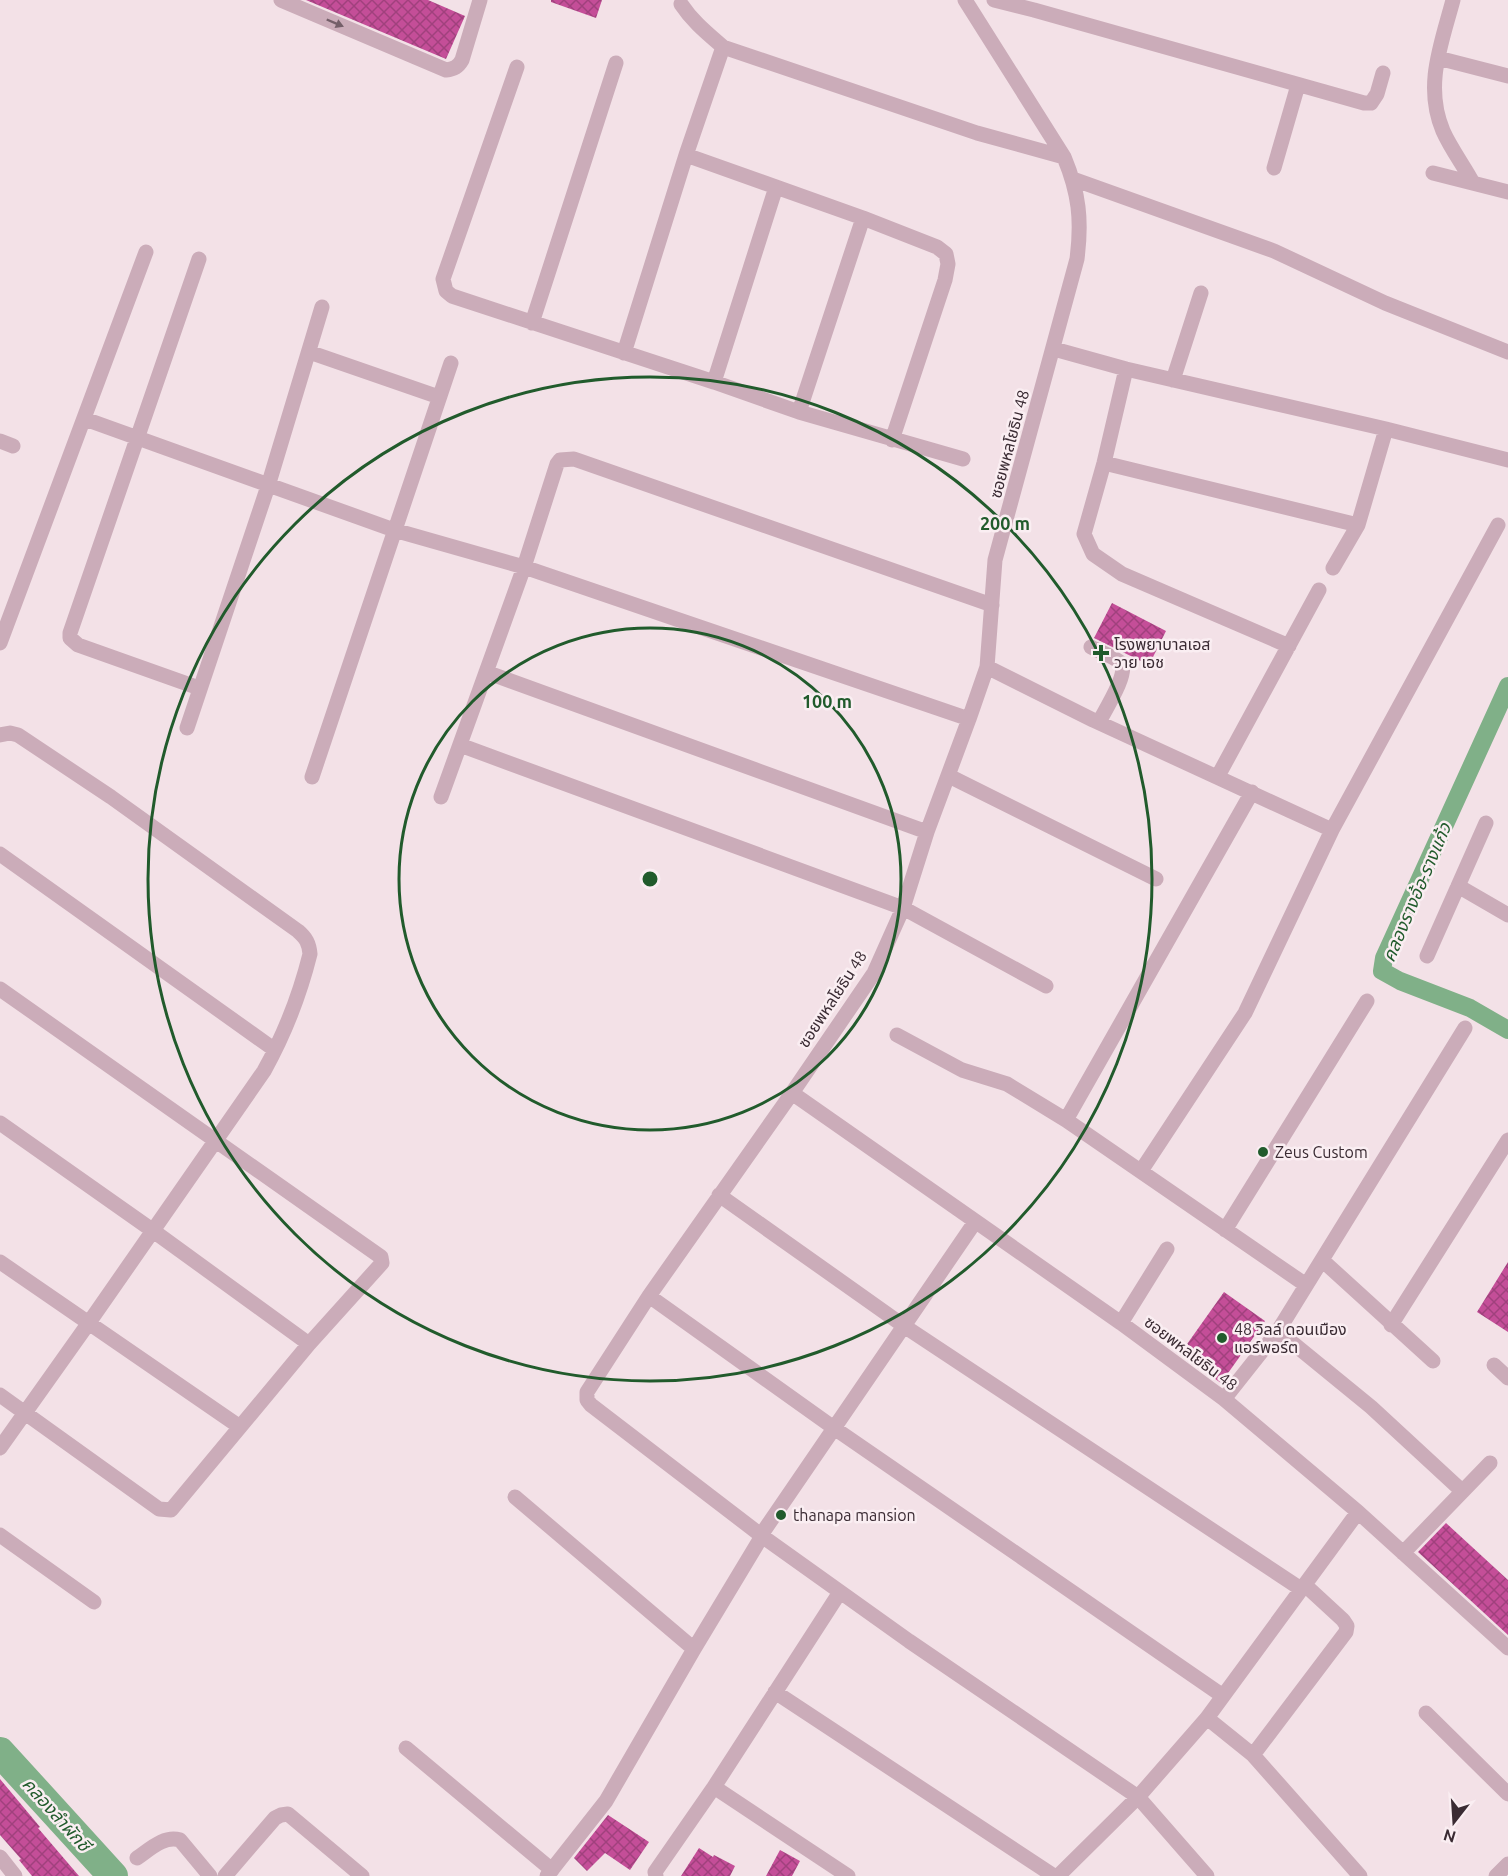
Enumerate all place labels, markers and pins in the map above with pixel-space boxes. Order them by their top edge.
place label: โรงพยาบาลเอส วาย เอช [1114,635,1210,671]
marker: โรงพยาบาลเอส วาย เอช [1092,644,1110,662]
centre of rings [640,869,660,889]
place label: Zeus Custom [1275,1143,1368,1161]
marker: Zeus Custom [1256,1145,1270,1159]
place label: 48 วิลล์ ดอนเมือง แอร์พอร์ต [1234,1320,1347,1356]
marker: 48 วิลล์ ดอนเมือง แอร์พอร์ต [1215,1331,1229,1345]
place label: thanapa mansion [793,1506,916,1524]
marker: thanapa mansion [774,1508,788,1522]

